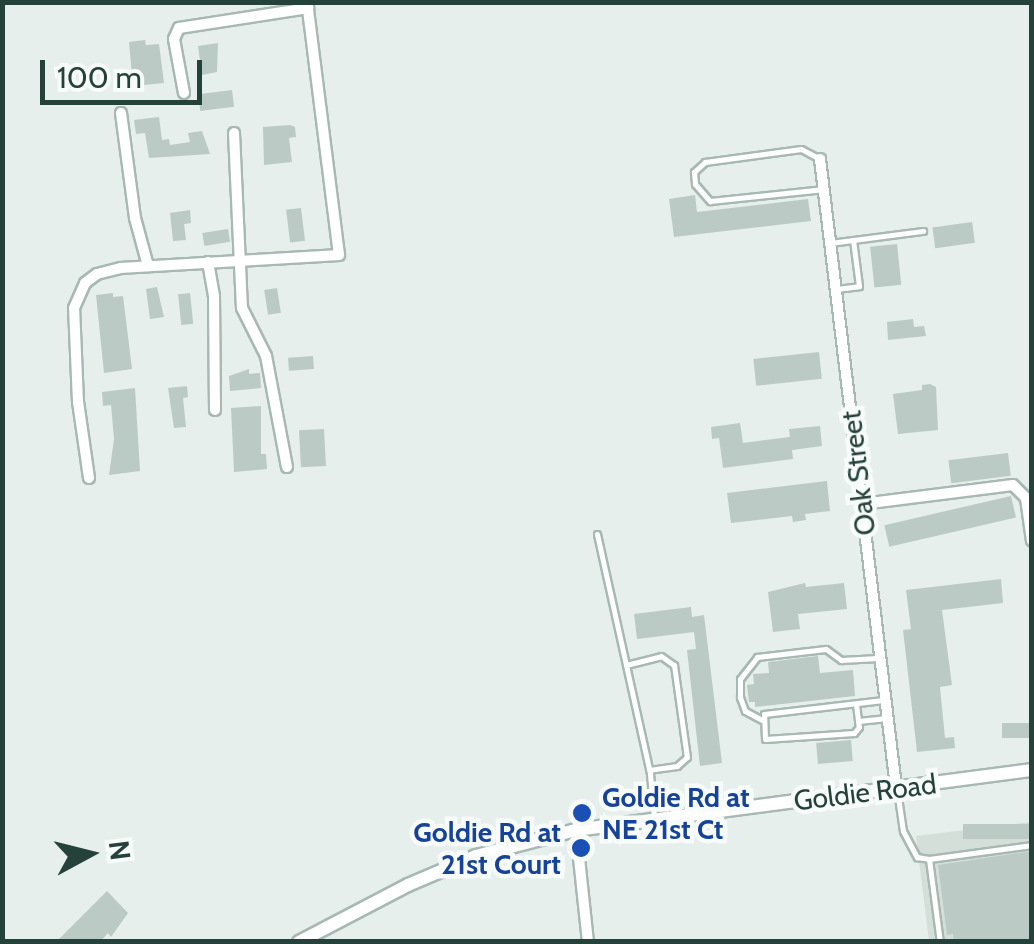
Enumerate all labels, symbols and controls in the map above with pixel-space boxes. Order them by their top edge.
scale bar [45,40,208,102]
text: 100 m [57,59,142,96]
street label: Oak Street [834,409,882,537]
street label: Goldie Road [792,767,938,817]
place label: Goldie Rd at NE 21st Ct [602,780,750,846]
marker: Goldie Rd at NE 21st Ct [571,802,593,824]
north arrow [40,804,140,904]
place label: Goldie Rd at 21st Court [413,815,561,881]
marker: Goldie Rd at 21st Court [570,837,592,859]
text: N [102,838,138,862]

